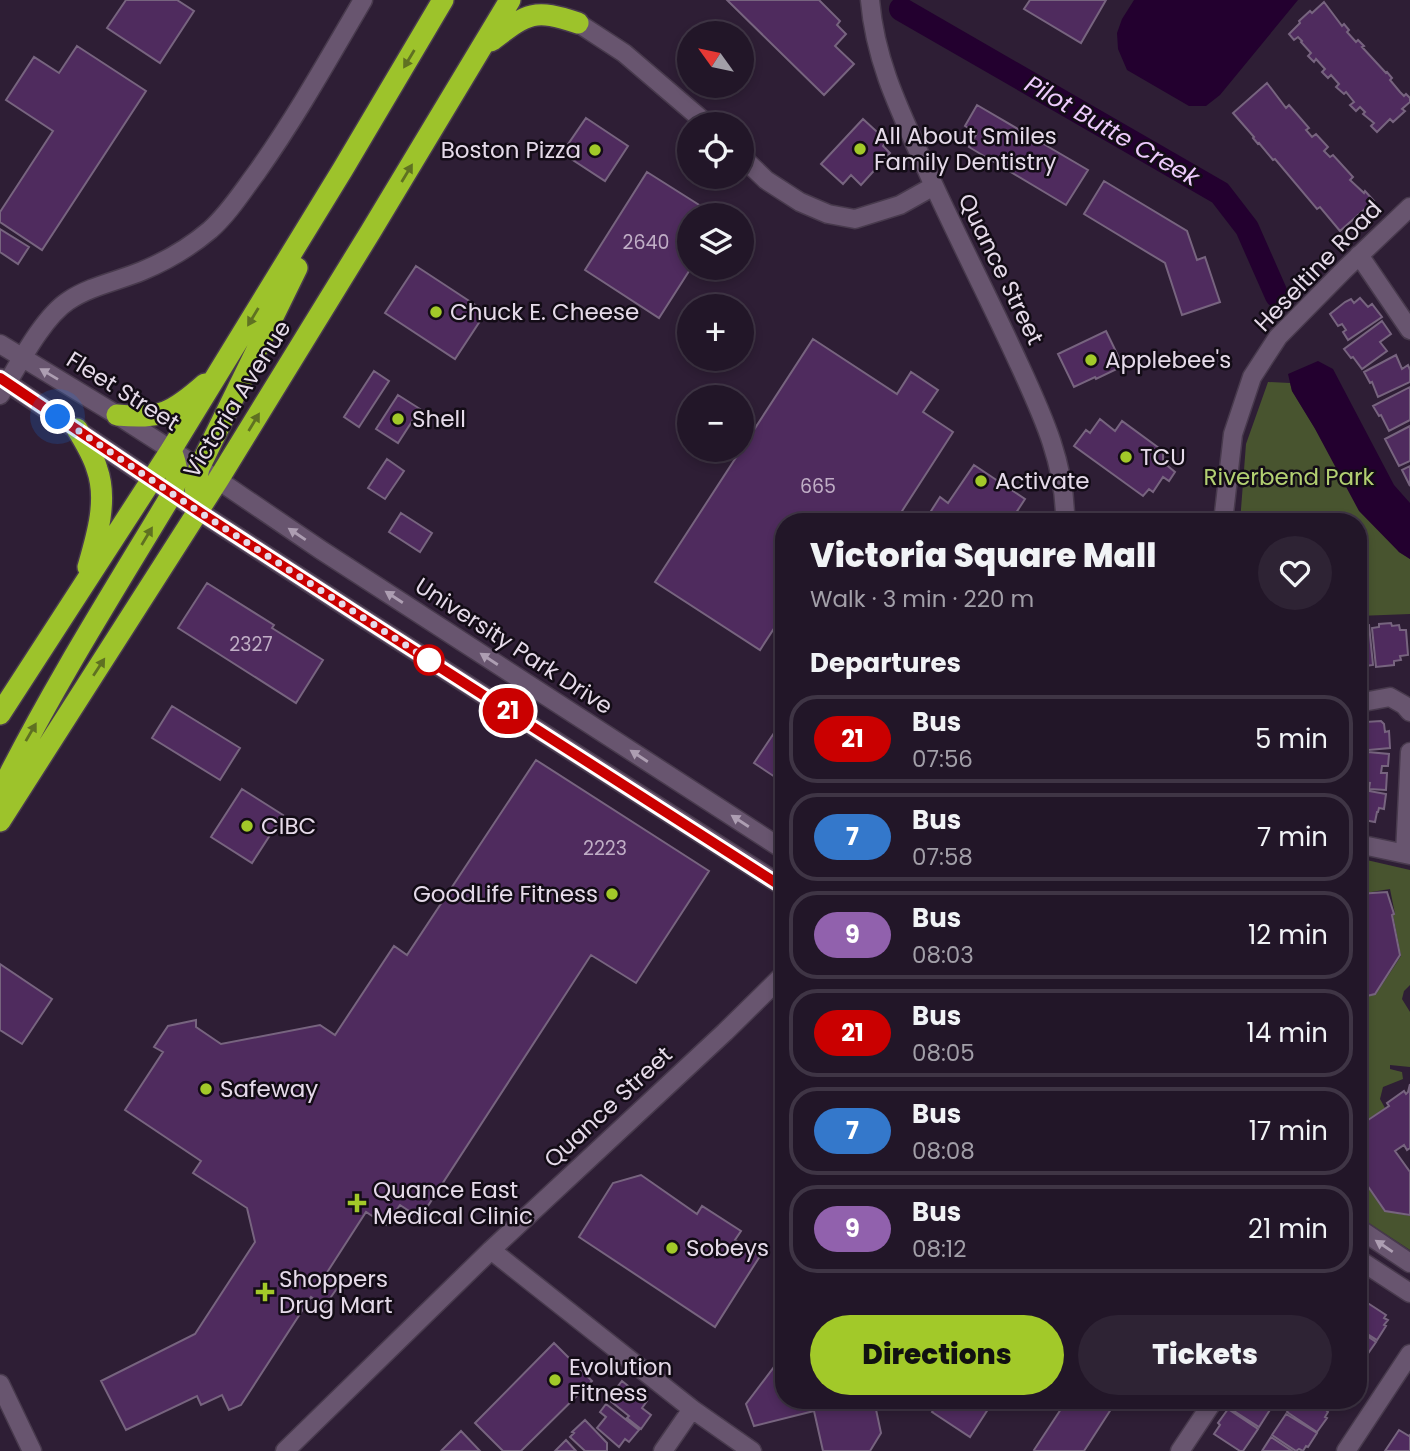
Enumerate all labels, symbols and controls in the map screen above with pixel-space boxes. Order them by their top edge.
north arrow [677,21,754,98]
map controls [677,21,754,462]
one-way arrow [402,49,415,68]
water label: Pilot Butte Creek [1019,67,1207,195]
button: locate [677,112,754,189]
place label: All About Smiles Family Dentistry [874,120,1057,178]
place label: Boston Pizza [441,134,581,166]
marker: All About Smiles Family Dentistry [852,141,868,157]
marker: Boston Pizza [587,142,603,158]
one-way arrow [400,163,413,182]
street label: Quance Street [950,188,1052,350]
street label: Heseltine Road [1247,193,1389,339]
button: layers [677,203,754,280]
house number: 2640 [623,229,669,256]
button: + [677,294,754,371]
place label: Chuck E. Cheese [450,296,639,328]
marker: Chuck E. Cheese [428,304,444,320]
one-way arrow [247,307,260,326]
street label: Victoria Avenue [176,314,298,484]
street label: Fleet Street [60,344,186,438]
place label: Applebee's [1105,344,1231,376]
marker: Applebee's [1083,352,1099,368]
one-way arrow [39,368,58,380]
button: − [677,385,754,462]
your location [40,399,75,434]
place label: Shell [412,403,466,435]
marker: Shell [390,411,406,427]
one-way arrow [248,413,261,432]
place label: TCU [1140,441,1186,473]
marker: TCU [1118,449,1134,465]
park label: Riverbend Park [1204,461,1375,493]
place label: Activate [995,465,1090,497]
house number: 665 [800,473,836,500]
marker: Activate [973,473,989,489]
one-way arrow [141,527,153,546]
one-way arrow [287,528,306,541]
text: Victoria Square Mall [810,532,1156,579]
button: heart [1258,536,1332,610]
street label: University Park Drive [409,570,619,722]
text: Walk · 3 min · 220 m [810,583,1034,615]
one-way arrow [384,591,404,604]
house number: 2327 [229,631,273,658]
unlabelled marker [414,645,444,675]
text: Departures [810,645,961,681]
one-way arrow [479,652,498,665]
one-way arrow [92,657,105,677]
line badge: 21 [476,688,540,734]
text: 21 [497,694,519,727]
text: Bus [912,704,961,740]
text: 5 min [1255,721,1328,757]
one-way arrow [25,722,37,742]
text: 21 [841,722,864,755]
text: 07:56 [912,743,973,775]
one-way arrow [629,749,649,762]
text: Bus [912,802,961,838]
place label: CIBC [261,810,316,842]
one-way arrow [731,815,750,828]
marker: CIBC [239,818,255,834]
text: 7 min [1257,819,1328,855]
text: 7 [846,820,859,853]
house number: 2223 [583,835,627,862]
text: 07:58 [912,841,973,873]
place label: GoodLife Fitness [413,878,598,910]
marker: GoodLife Fitness [604,886,620,902]
text: Bus [912,900,961,936]
text: 12 min [1248,917,1328,953]
text: 9 [845,918,860,951]
text: 08:03 [912,939,974,971]
text: Bus [912,998,961,1034]
text: 14 min [1247,1015,1328,1051]
text: 21 [841,1016,864,1049]
text: 08:05 [912,1037,975,1069]
street label: Quance Street [537,1039,679,1175]
place label: Safeway [220,1073,318,1105]
marker: Safeway [198,1081,214,1097]
text: Bus [912,1096,961,1132]
text: 17 min [1249,1113,1328,1149]
text: 7 [846,1114,859,1147]
text: 08:08 [912,1135,975,1167]
place label: Quance East Medical Clinic [373,1174,533,1232]
marker: Quance East Medical Clinic [347,1193,367,1213]
text: Bus [912,1194,961,1230]
text: 21 min [1248,1211,1328,1247]
text: 9 [845,1212,860,1245]
place label: Sobeys [686,1232,769,1264]
text: 08:12 [912,1233,966,1265]
one-way arrow [1374,1239,1394,1252]
marker: Sobeys [664,1240,680,1256]
place label: Shoppers Drug Mart [279,1263,393,1321]
marker: Shoppers Drug Mart [257,1284,273,1300]
button: Directions [810,1315,1064,1395]
button: Tickets [1078,1315,1332,1395]
place label: Evolution Fitness [569,1351,672,1409]
marker: Evolution Fitness [547,1372,563,1388]

